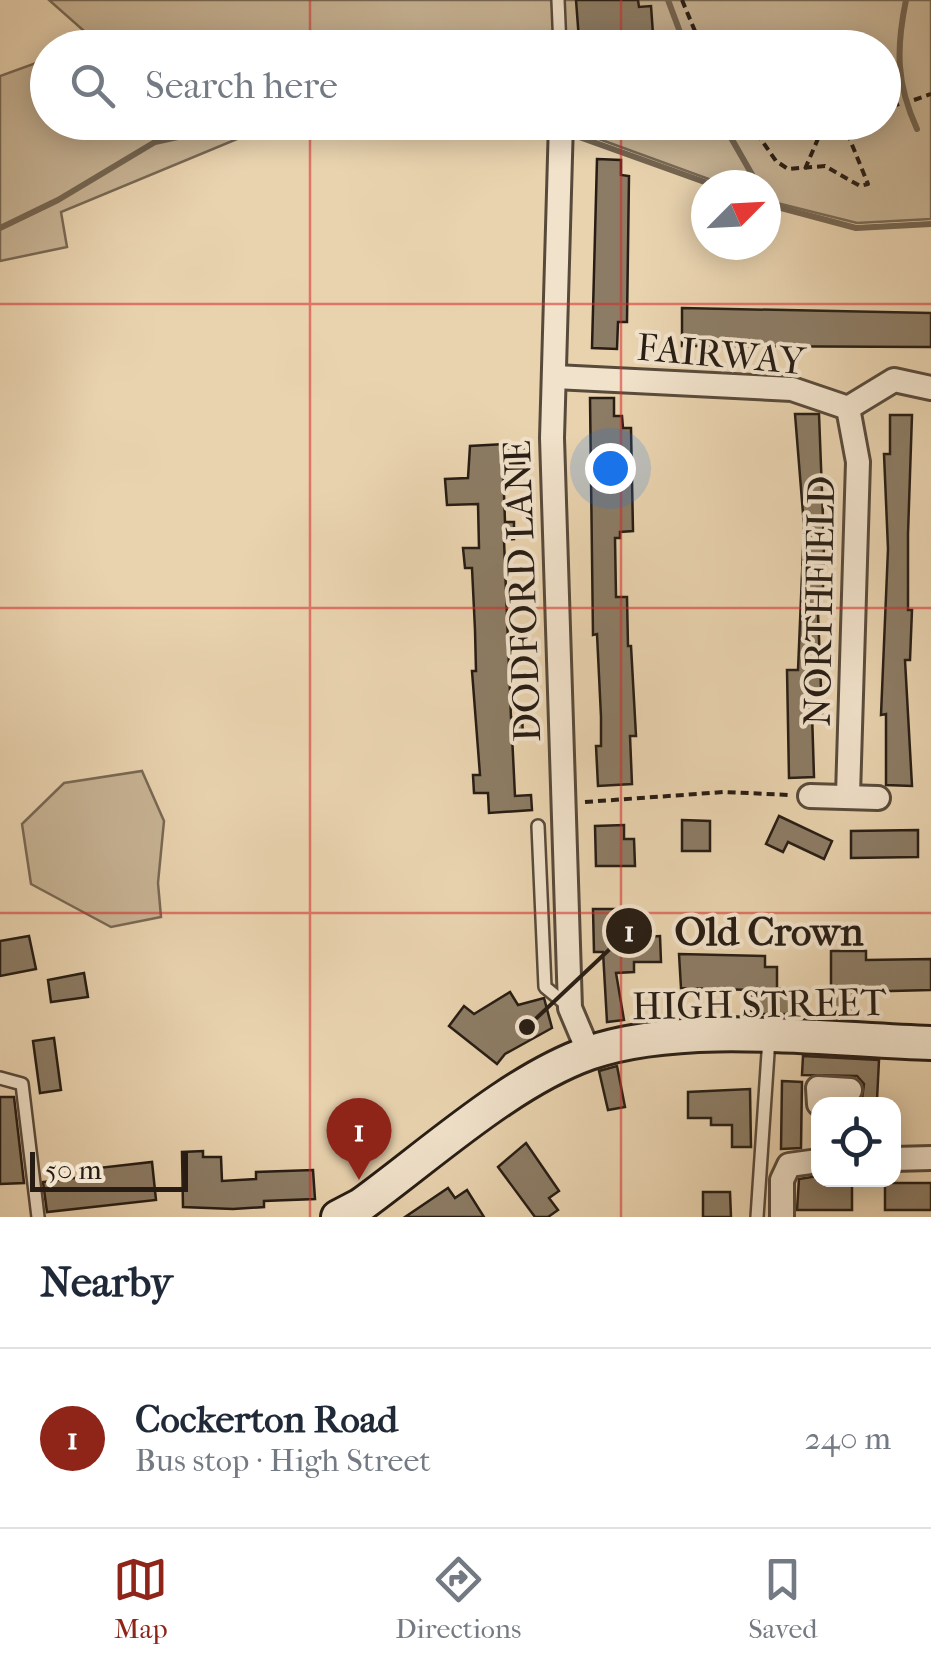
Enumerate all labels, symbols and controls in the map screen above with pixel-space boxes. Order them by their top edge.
search box [30,30,901,140]
icon: search [65,58,120,113]
text: Search here [145,63,338,108]
north arrow [691,170,781,260]
street label: FAIRWAY [635,325,808,384]
street label: DODFORD LANE [495,439,550,743]
your location [585,443,636,494]
street label: NORTHFIELD [795,475,844,727]
callout: Old Crown [604,896,883,966]
text: Old Crown [675,909,864,955]
text: 1 [624,914,634,949]
street label: HIGH STREET [631,980,887,1029]
map controls [811,1097,901,1187]
button: locate [811,1097,901,1187]
pin: 1 [326,1098,392,1180]
scale bar [30,1147,188,1192]
text: 50 m [45,1153,102,1186]
text: Nearby [40,1258,172,1307]
text: Cockerton Road [135,1397,398,1442]
text: 1 [67,1420,78,1457]
text: 240 m [805,1420,891,1457]
text: Bus stop · High Street [135,1442,431,1479]
tab: Map [113,1552,168,1645]
tab: Directions [395,1552,521,1645]
tab: Saved [748,1552,818,1645]

